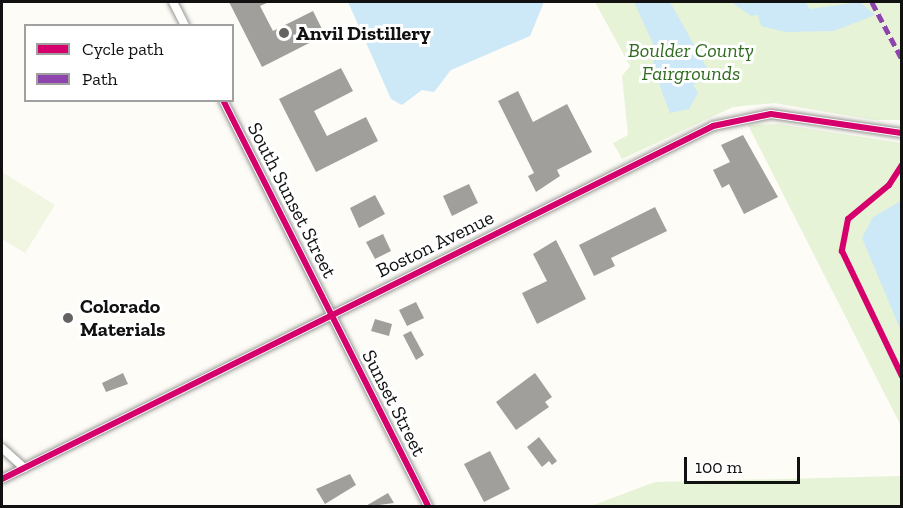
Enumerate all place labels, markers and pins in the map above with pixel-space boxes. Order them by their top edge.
place label: Anvil Distillery [296,21,431,45]
marker: Anvil Distillery [277,26,291,40]
place label: Colorado Materials [80,294,165,341]
marker: Colorado Materials [61,311,75,325]

